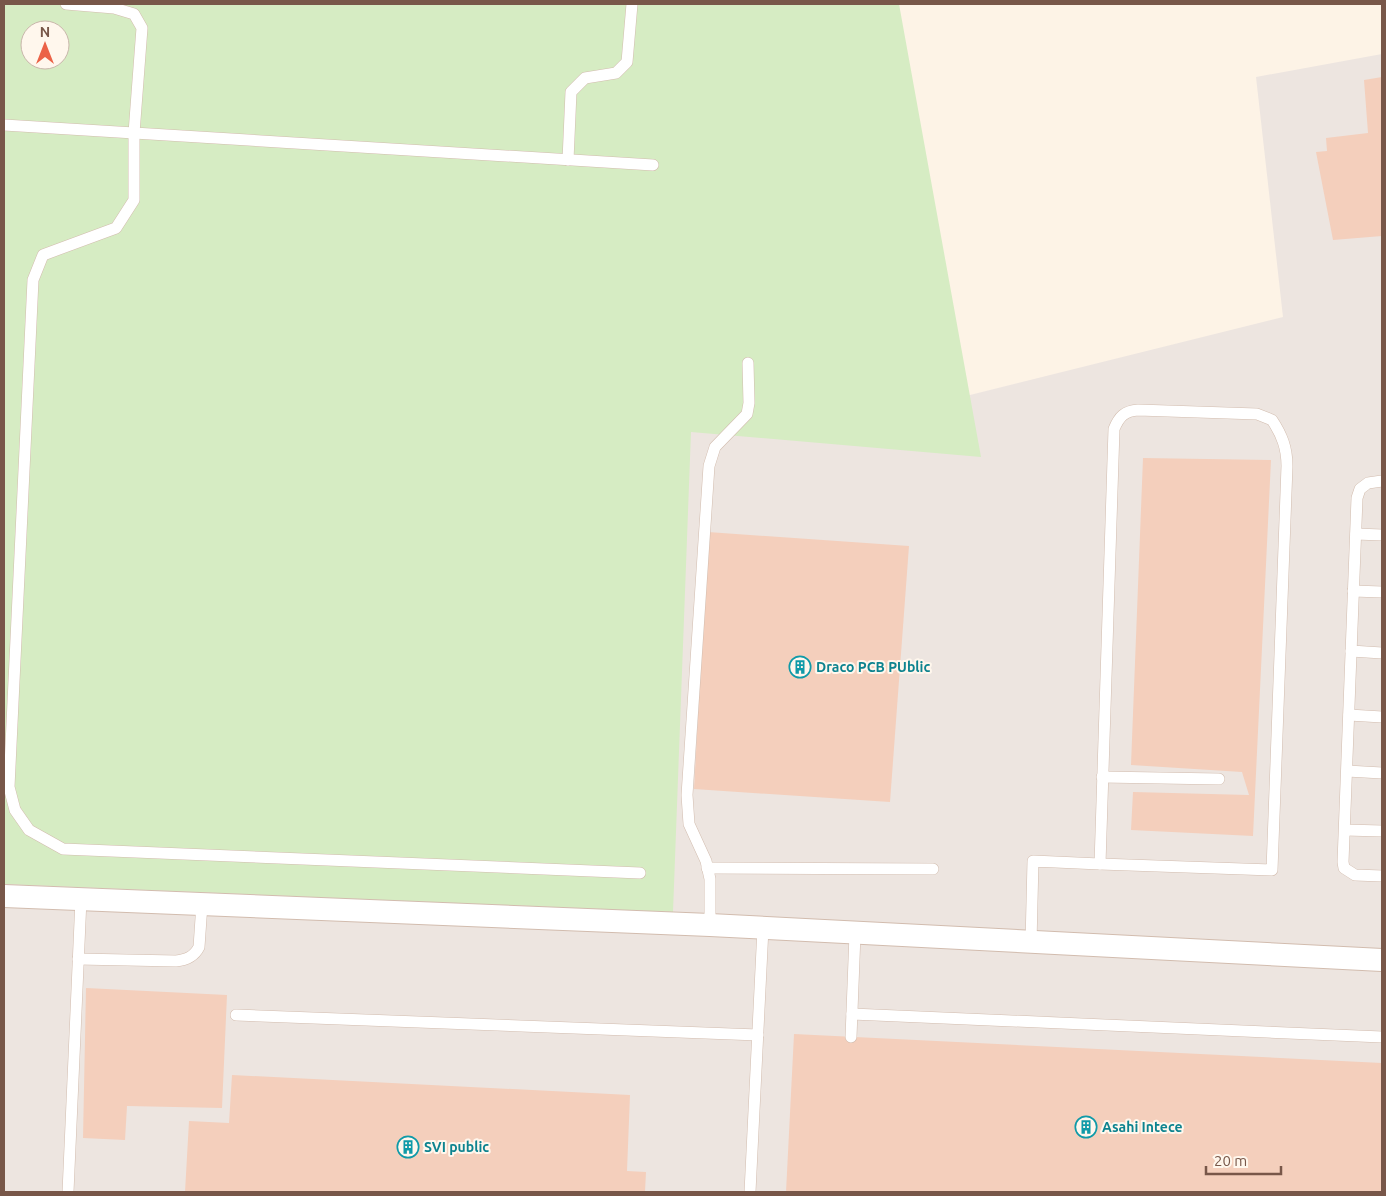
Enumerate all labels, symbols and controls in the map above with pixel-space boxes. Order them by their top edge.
north arrow [20,20,70,70]
text: N [40,24,50,40]
building icon: Draco PCB PUblic [788,655,812,679]
place label: Draco PCB PUblic [816,659,930,675]
building icon: Asahi Intece [1074,1115,1098,1139]
place label: Asahi Intece [1102,1119,1183,1135]
building icon: SVI public [396,1135,420,1159]
place label: SVI public [424,1139,489,1155]
scale bar [1206,1144,1281,1176]
text: 20 m [1214,1152,1247,1169]

